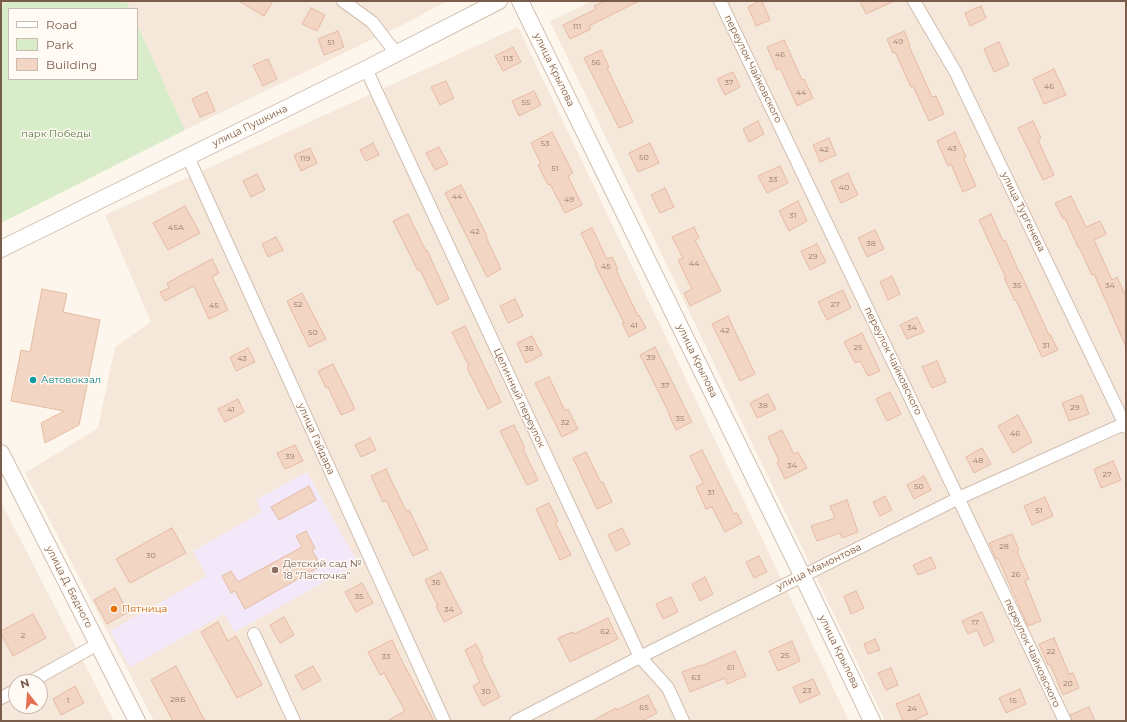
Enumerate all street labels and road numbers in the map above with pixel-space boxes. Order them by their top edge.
street label: переулок Чайковского [722,13,784,125]
street label: улица Крылова [531,31,577,109]
street label: улица Пушкина [210,103,290,149]
street label: улица Тургенева [998,170,1048,254]
street label: переулок Чайковского [862,305,924,417]
street label: улица Крылова [674,322,720,400]
street label: Целинный переулок [491,347,547,449]
street label: улица Гайдара [295,401,337,477]
street label: улица Мамонтова [775,541,863,593]
street label: улица Д. Бедного [43,544,95,630]
street label: переулок Чайковского [1001,597,1063,709]
street label: улица Крылова [816,613,862,691]

